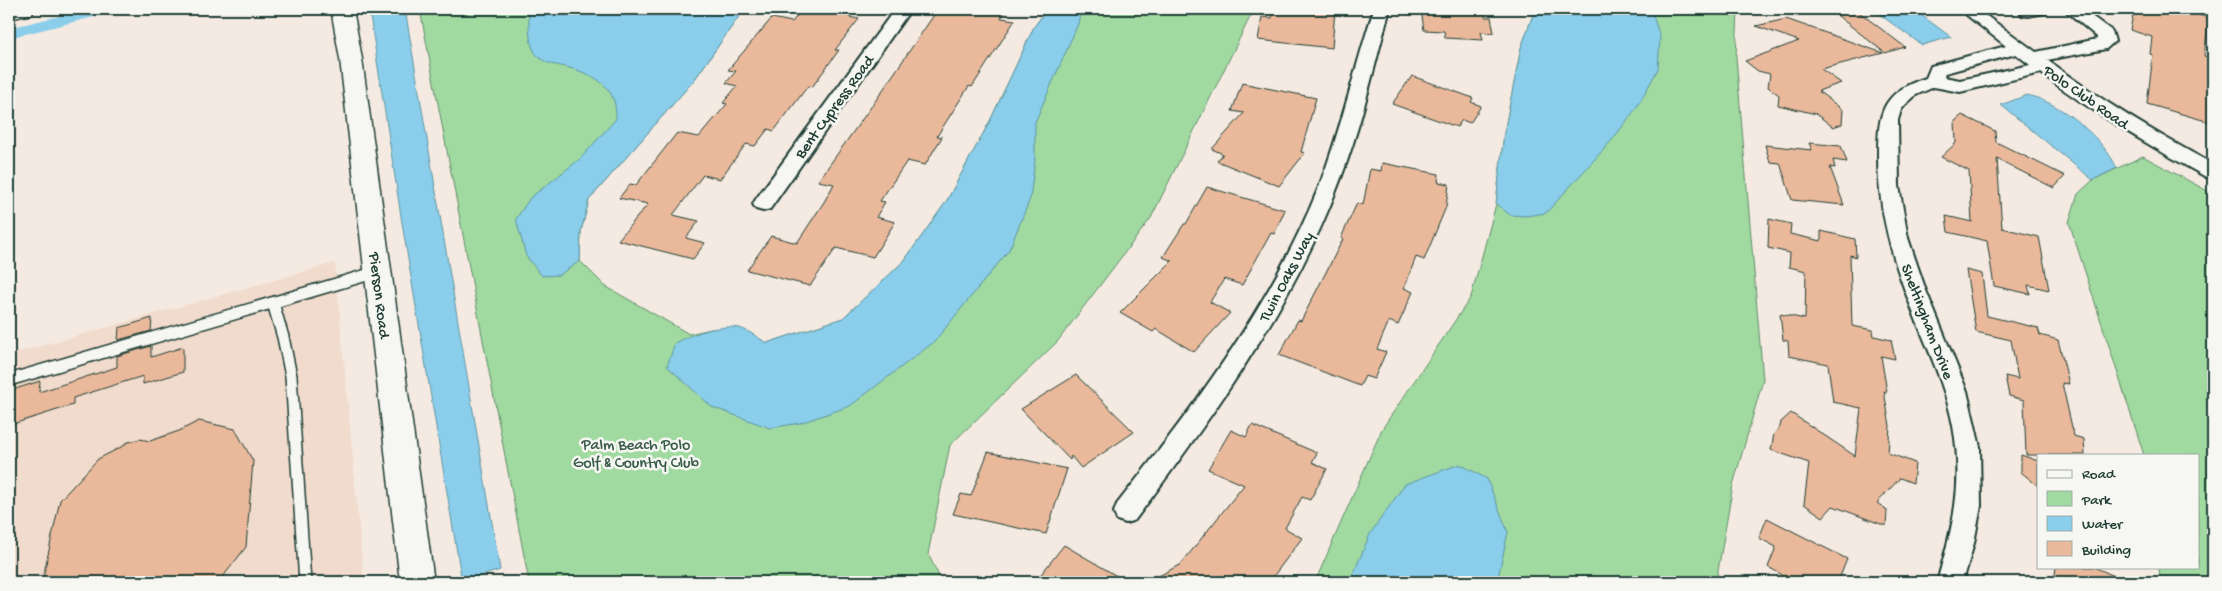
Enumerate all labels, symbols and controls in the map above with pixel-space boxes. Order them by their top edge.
street label: Bent Cypress Road [791,51,881,164]
street label: Polo Club Road [2038,62,2133,136]
street label: Twin Oaks Way [1256,229,1320,327]
street label: Pierson Road [363,250,392,341]
street label: Sheltingham Drive [1895,262,1957,383]
park label: Palm Beach Polo Golf & Country Club [573,437,699,474]
legend [2037,454,2200,568]
text: Road [2082,466,2116,484]
text: Park [2081,492,2112,510]
text: Water [2082,516,2124,534]
text: Building [2081,542,2131,560]

